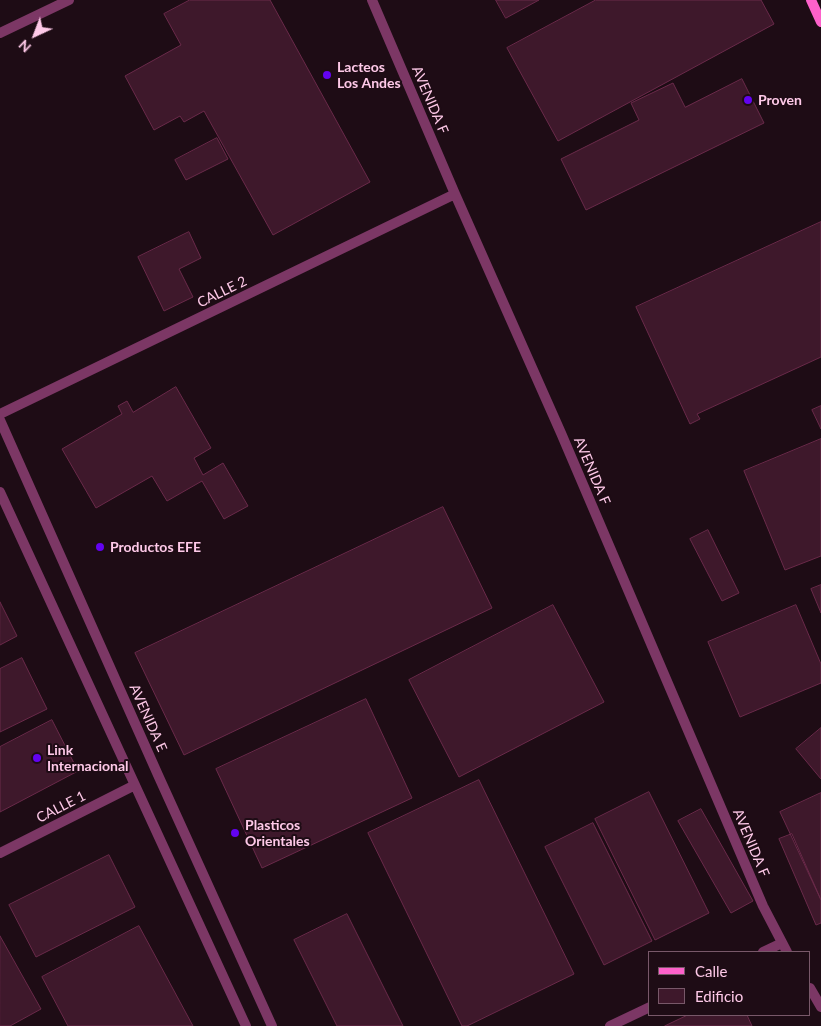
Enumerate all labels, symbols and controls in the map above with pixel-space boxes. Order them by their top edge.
north arrow [10,10,60,60]
text: N [15,36,34,56]
place label: Lacteos Los Andes [337,59,401,92]
street label: AVENIDA F [408,63,452,137]
marker: Lacteos Los Andes [321,69,333,81]
place label: Proven [758,92,802,108]
marker: Proven [742,94,754,106]
street label: CALLE 2 [195,273,249,311]
street label: AVENIDA F [570,434,614,508]
place label: Productos EFE [110,539,201,555]
marker: Productos EFE [94,541,106,553]
street label: AVENIDA E [126,682,170,754]
place label: Link Internacional [47,742,129,774]
marker: Link Internacional [31,752,43,764]
street label: CALLE 1 [34,787,88,827]
street label: AVENIDA F [729,806,773,880]
place label: Plasticos Orientales [245,817,310,850]
marker: Plasticos Orientales [229,827,241,839]
legend [648,951,811,1016]
text: Calle [695,962,727,980]
text: Edificio [695,987,743,1005]

